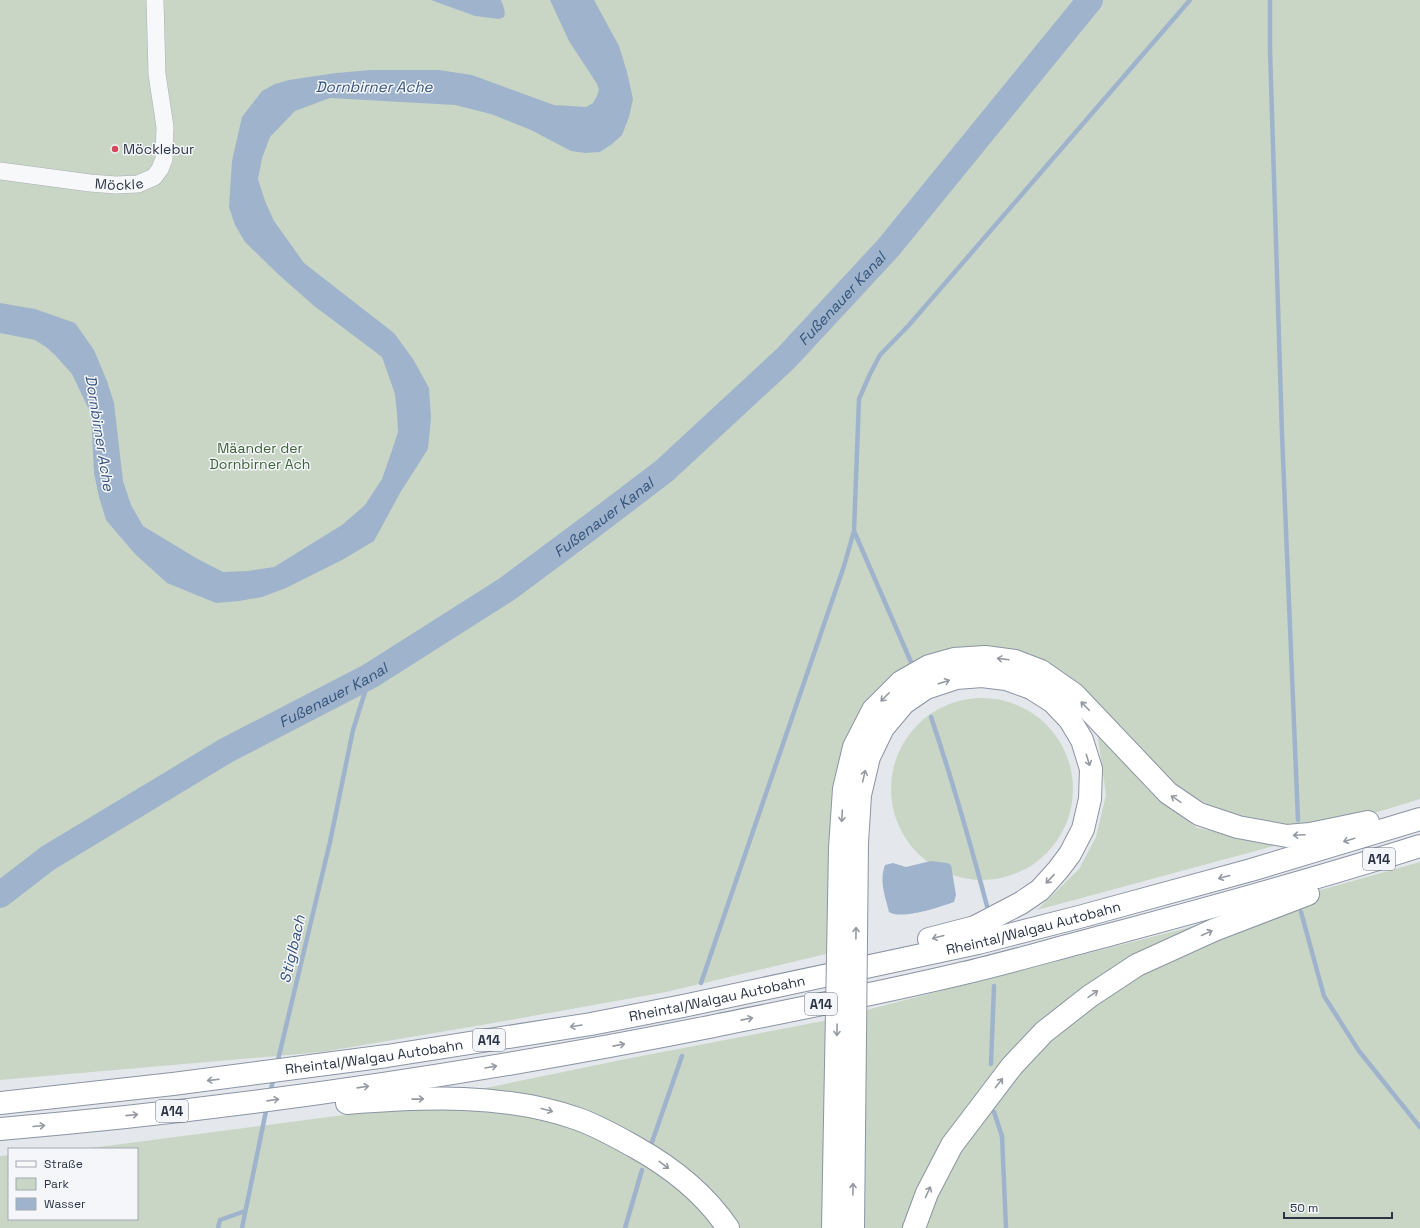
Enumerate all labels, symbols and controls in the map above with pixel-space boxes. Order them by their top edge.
water label: Dornbirner Ache [316,77,434,96]
place label: Möcklebur [123,140,194,158]
marker: Möcklebur [110,144,120,154]
street label: Möckle [94,174,146,194]
water label: Fußenauer Kanal [793,246,891,349]
water label: Dornbirner Ache [81,374,119,493]
park label: Mäander der Dornbirner Ach [210,439,310,473]
water label: Fußenauer Kanal [549,472,659,561]
one-way arrow [997,656,1010,663]
water label: Fußenauer Kanal [275,657,393,731]
one-way arrow [938,677,950,685]
one-way arrow [880,692,890,702]
one-way arrow [1081,701,1090,711]
one-way arrow [1085,753,1092,766]
one-way arrow [861,769,869,782]
one-way arrow [1171,794,1182,803]
one-way arrow [839,809,846,822]
one-way arrow [1293,831,1306,839]
one-way arrow [1343,837,1356,844]
road number: A14 [1363,848,1395,870]
one-way arrow [1046,873,1055,884]
one-way arrow [1218,874,1231,882]
street label: Rheintal/Walgau Autobahn [944,897,1123,959]
water label: Stiglbach [275,912,309,985]
one-way arrow [852,927,860,940]
one-way arrow [1201,929,1213,936]
one-way arrow [931,933,944,941]
street label: Rheintal/Walgau Autobahn [627,971,807,1025]
one-way arrow [1087,990,1098,998]
road number: A14 [805,993,837,1015]
one-way arrow [740,1015,753,1023]
one-way arrow [570,1022,583,1030]
one-way arrow [833,1023,841,1036]
road number: A14 [473,1029,505,1051]
street label: Rheintal/Walgau Autobahn [284,1035,464,1078]
one-way arrow [612,1041,625,1049]
one-way arrow [484,1063,497,1071]
one-way arrow [207,1076,220,1083]
one-way arrow [994,1077,1003,1088]
one-way arrow [356,1083,369,1091]
one-way arrow [411,1095,424,1103]
one-way arrow [266,1096,279,1104]
road number: A14 [156,1100,188,1122]
one-way arrow [541,1107,554,1115]
one-way arrow [125,1112,138,1119]
one-way arrow [32,1122,45,1129]
legend [8,1148,138,1220]
text: Straße [44,1156,83,1172]
one-way arrow [659,1161,670,1169]
text: Park [44,1176,69,1192]
one-way arrow [849,1183,857,1196]
one-way arrow [925,1186,932,1198]
scale bar [1284,1194,1392,1220]
text: Wasser [44,1196,86,1212]
text: 50 m [1290,1200,1318,1216]

